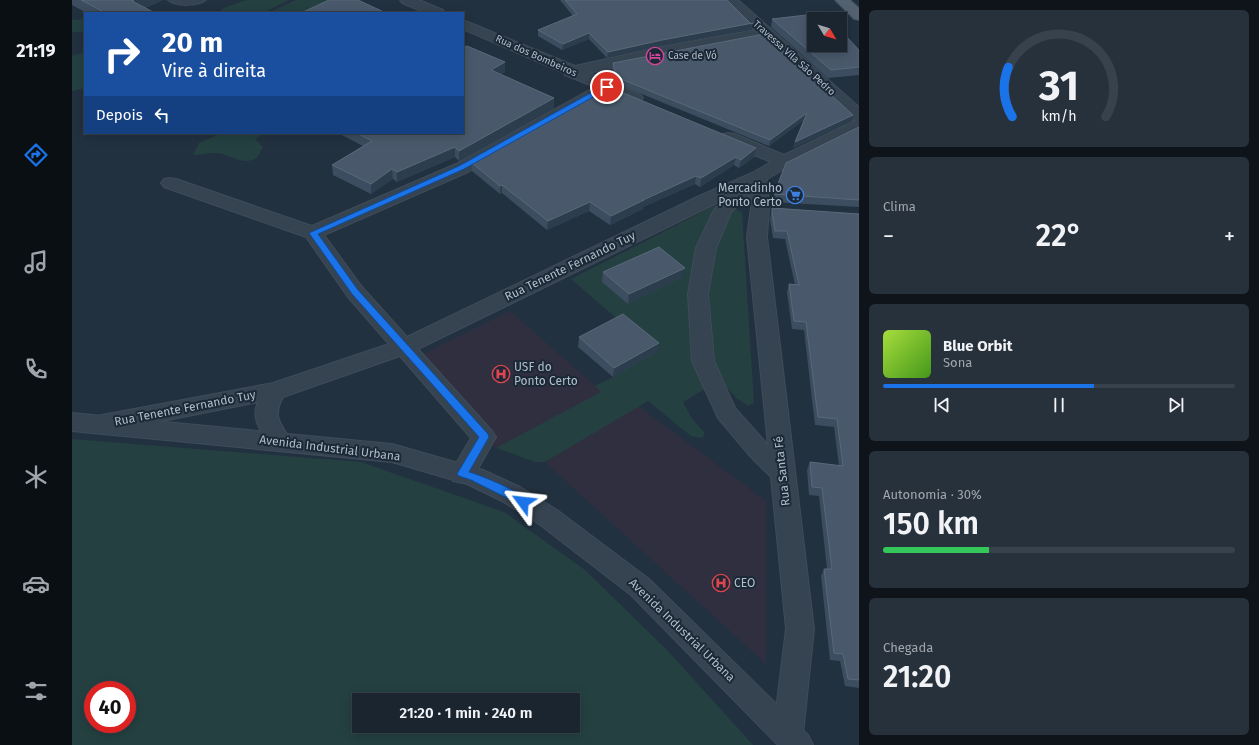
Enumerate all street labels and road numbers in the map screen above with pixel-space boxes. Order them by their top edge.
street label: Travessa Vila São Pedro [750,18,838,98]
street label: Rua dos Bombeiros [493,33,579,79]
street label: Rua Tenente Fernando Tuy [502,228,638,304]
street label: Rua Tenente Fernando Tuy [113,387,257,429]
street label: Avenida Industrial Urbana [259,432,401,464]
street label: Rua Santa Fé [771,435,793,507]
street label: Avenida Industrial Urbana [626,576,738,684]

